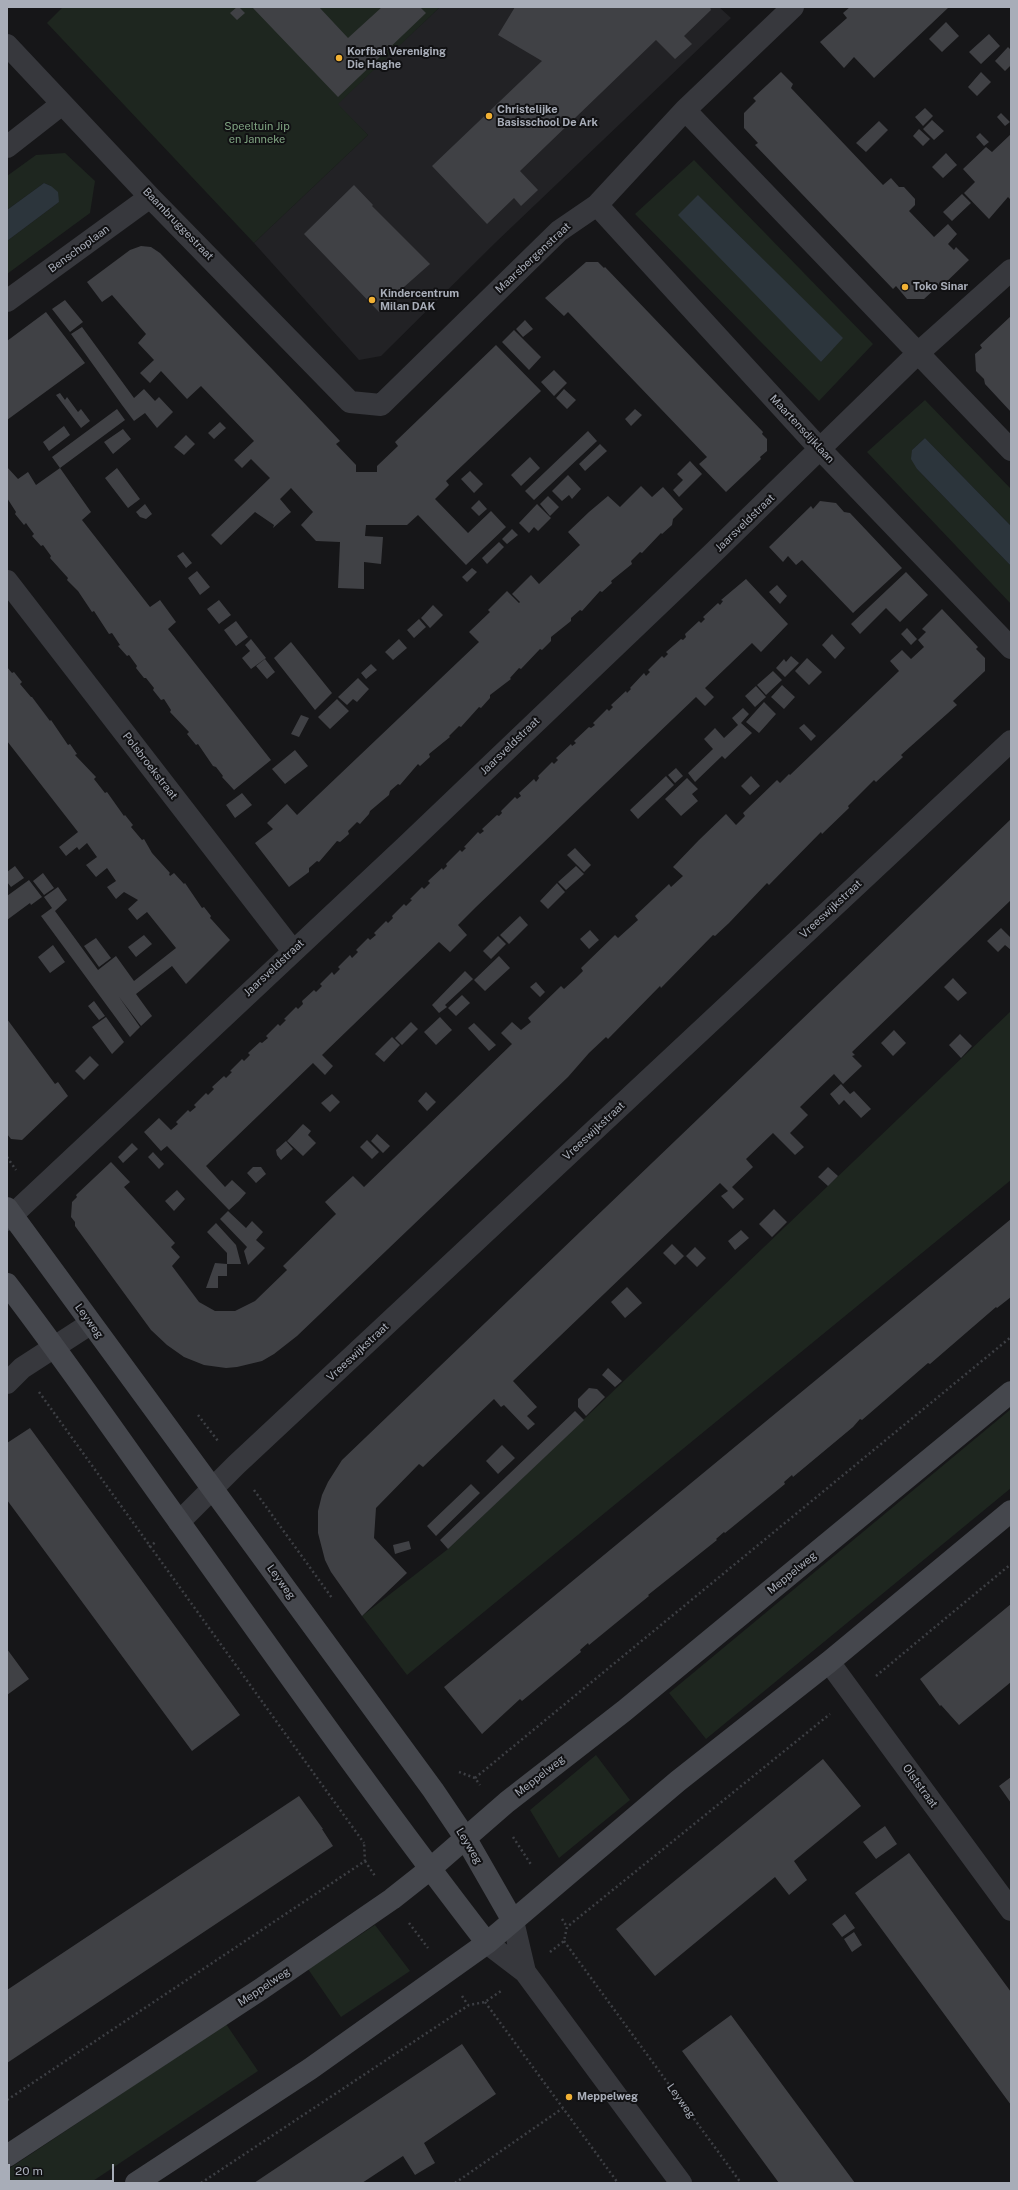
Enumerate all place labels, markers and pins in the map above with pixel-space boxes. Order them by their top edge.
place label: Korfbal Vereniging Die Haghe [347,45,446,71]
marker: Korfbal Vereniging Die Haghe [334,53,344,63]
place label: Christelijke Basisschool De Ark [497,103,598,129]
marker: Christelijke Basisschool De Ark [484,111,494,121]
place label: Toko Sinar [913,280,968,294]
marker: Toko Sinar [900,282,910,292]
place label: Kindercentrum Milan DAK [380,287,459,313]
marker: Kindercentrum Milan DAK [367,295,377,305]
place label: Meppelweg [577,2090,638,2104]
marker: Meppelweg [564,2092,574,2102]

